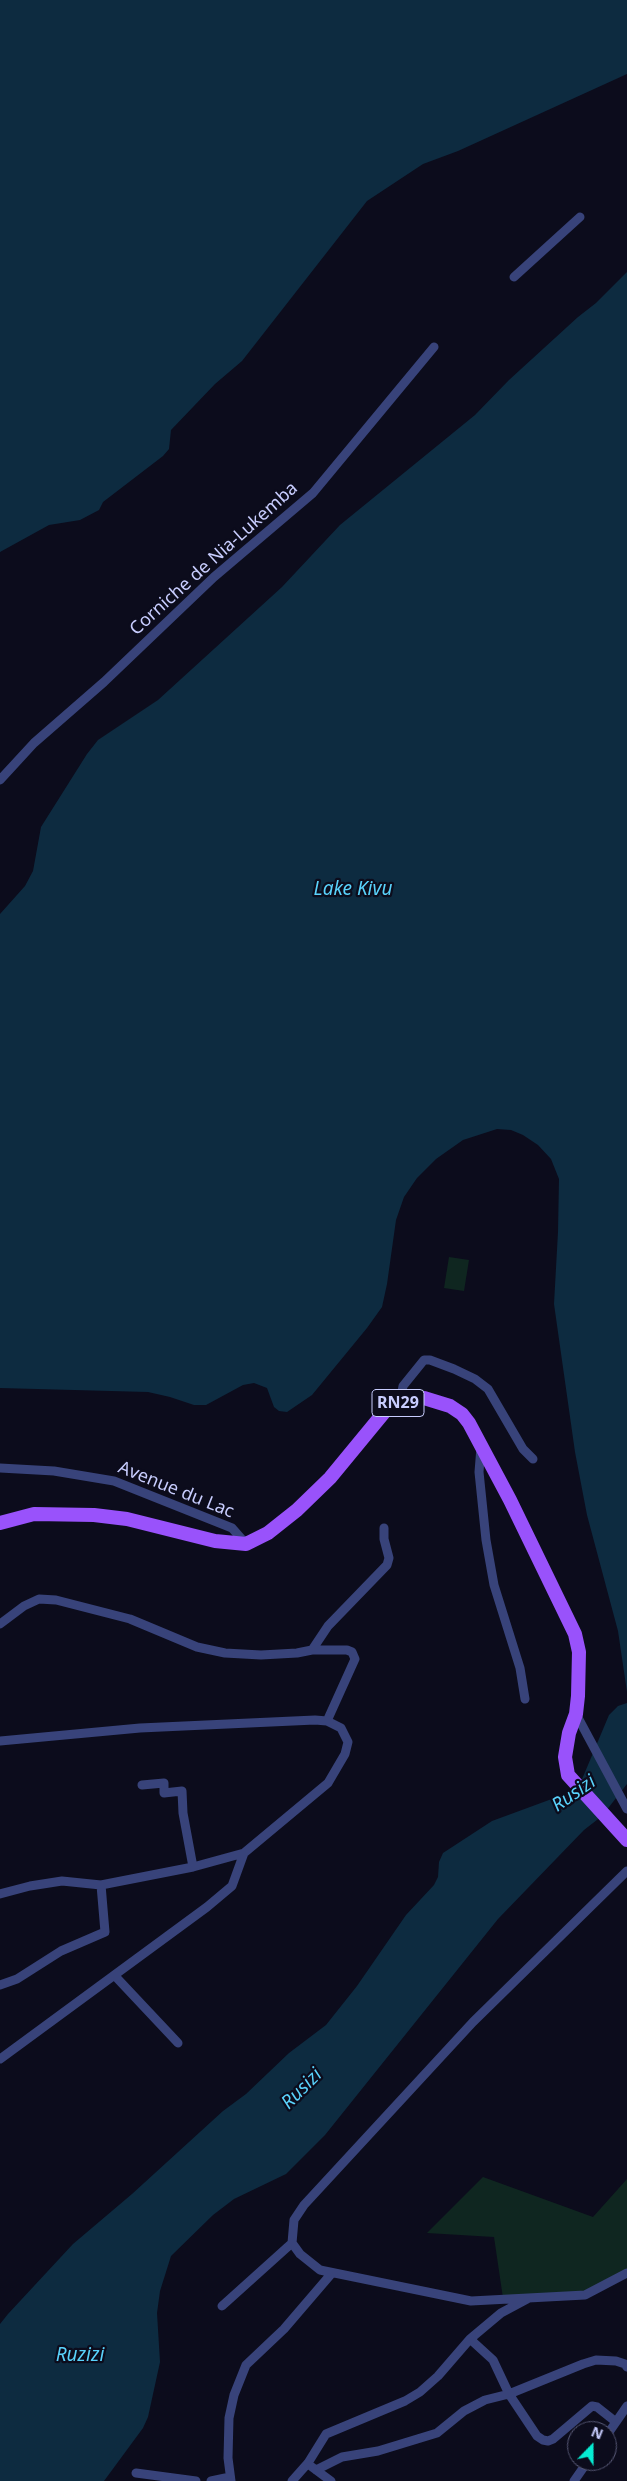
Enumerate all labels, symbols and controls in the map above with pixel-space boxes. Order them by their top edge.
street label: Corniche de Nia-Lukemba [126,478,302,640]
water label: Lake Kivu [314,879,392,901]
road number: RN29 [372,1390,424,1416]
street label: Avenue du Lac [115,1457,237,1523]
water label: Rusizi [548,1771,600,1817]
water label: Rusizi [277,2064,327,2114]
water label: Ruzizi [56,2345,104,2367]
north arrow [567,2421,617,2471]
text: N [589,2422,606,2443]

